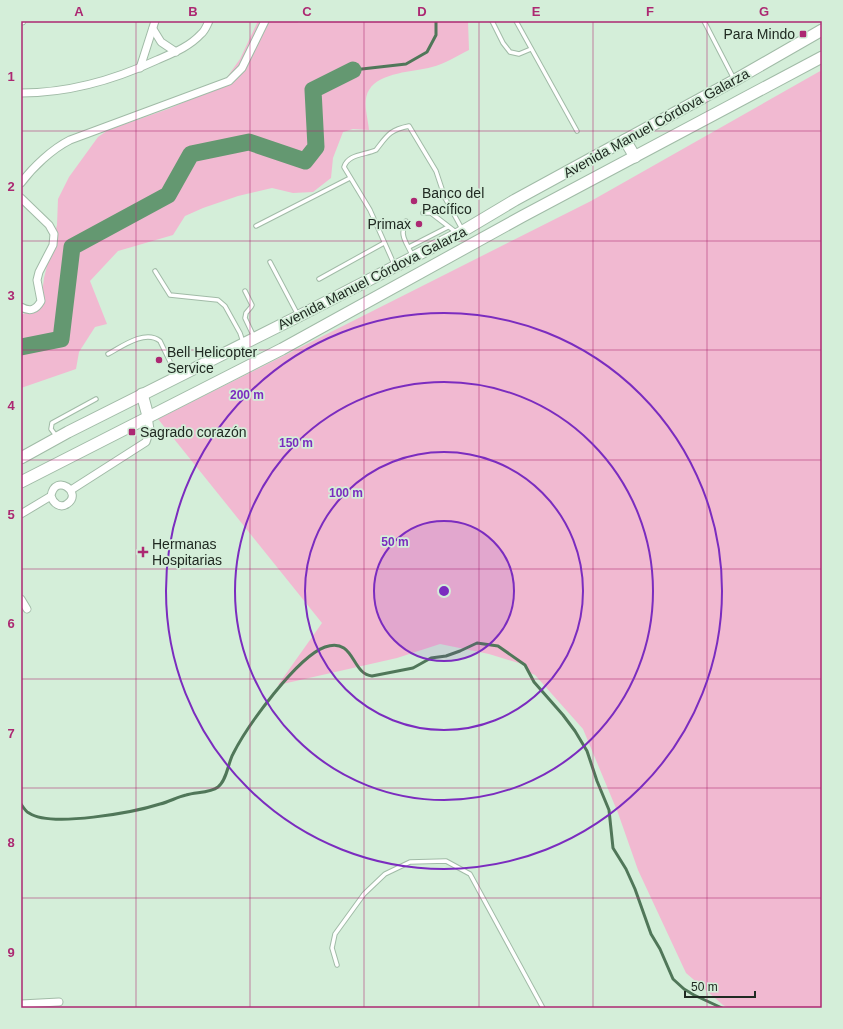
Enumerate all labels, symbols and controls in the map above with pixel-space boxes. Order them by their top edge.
text: A [74,4,84,19]
text: B [188,4,198,19]
text: C [302,4,312,19]
text: D [417,4,427,19]
text: E [532,4,541,19]
text: F [646,4,654,19]
text: G [759,4,769,19]
place label: Para Mindo [723,26,795,42]
marker: Para Mindo [798,29,808,39]
street label: Avenida Manuel Córdova Galarza [560,65,752,181]
text: 1 [7,69,15,84]
text: 2 [7,179,15,194]
place label: Banco del Pacífico [422,185,484,217]
marker: Banco del Pacífico [409,196,419,206]
place label: Primax [367,216,411,232]
marker: Primax [414,219,424,229]
street label: Avenida Manuel Córdova Galarza [275,223,469,333]
text: 3 [7,288,15,303]
place label: Bell Helicopter Service [167,344,258,376]
marker: Bell Helicopter Service [154,355,164,365]
text: 200 m [230,388,264,402]
text: 4 [7,398,15,413]
place label: Sagrado corazón [140,424,247,440]
marker: Sagrado corazón [127,427,137,437]
text: 150 m [279,436,313,450]
text: 100 m [329,486,363,500]
text: 5 [7,507,15,522]
text: 50 m [381,535,409,549]
place label: Hermanas Hospitarias [152,536,222,568]
marker: Hermanas Hospitarias [137,546,149,558]
centre of rings [437,584,451,598]
text: 6 [7,616,15,631]
text: 7 [7,726,15,741]
text: 8 [7,835,15,850]
text: 9 [7,945,15,960]
scale bar [685,973,755,999]
text: 50 m [691,980,718,994]

